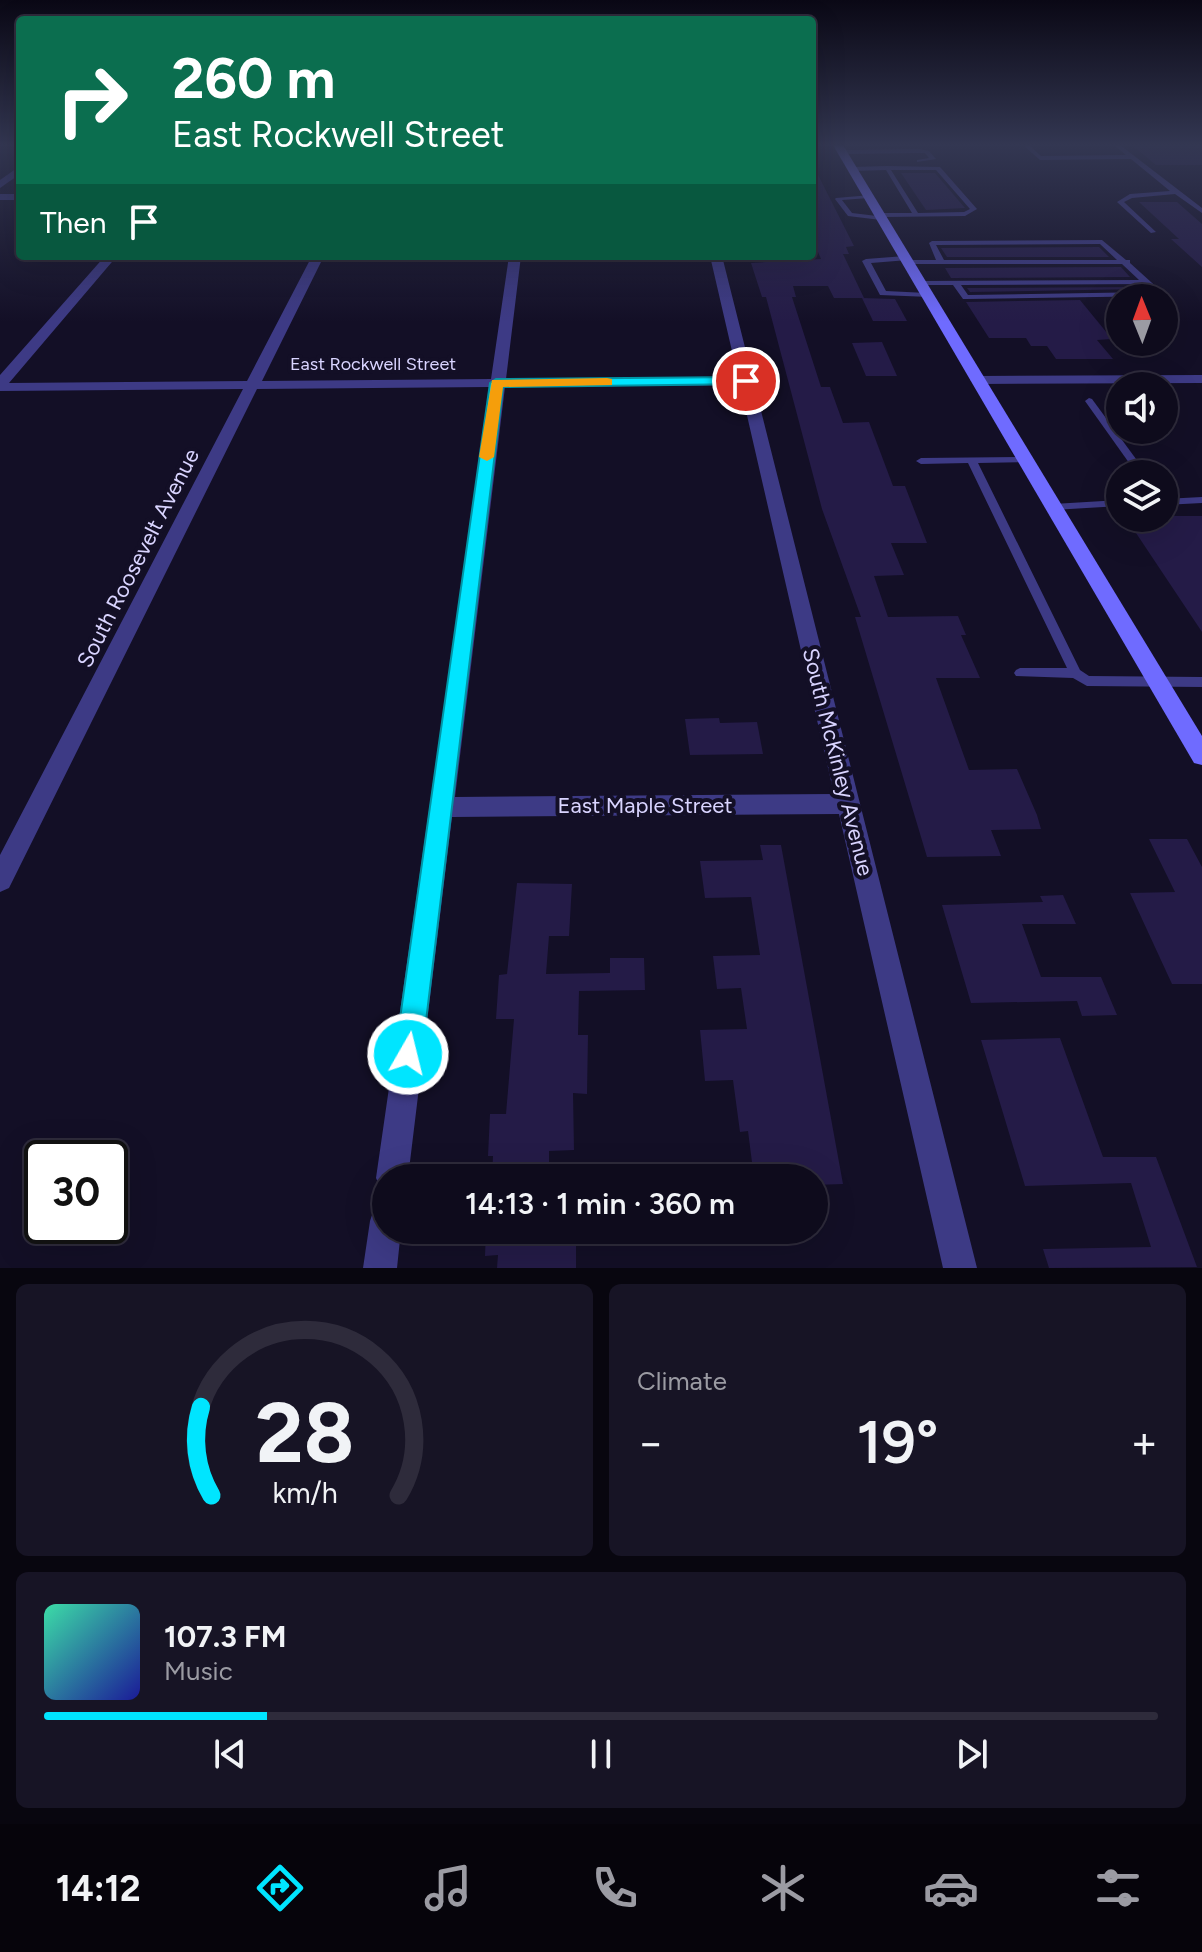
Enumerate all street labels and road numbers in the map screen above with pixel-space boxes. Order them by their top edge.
street label: East Rockwell Street [290,353,456,375]
street label: South Roosevelt Avenue [71,444,205,672]
street label: South McKinley Avenue [797,645,879,879]
street label: East Maple Street [558,792,732,819]

